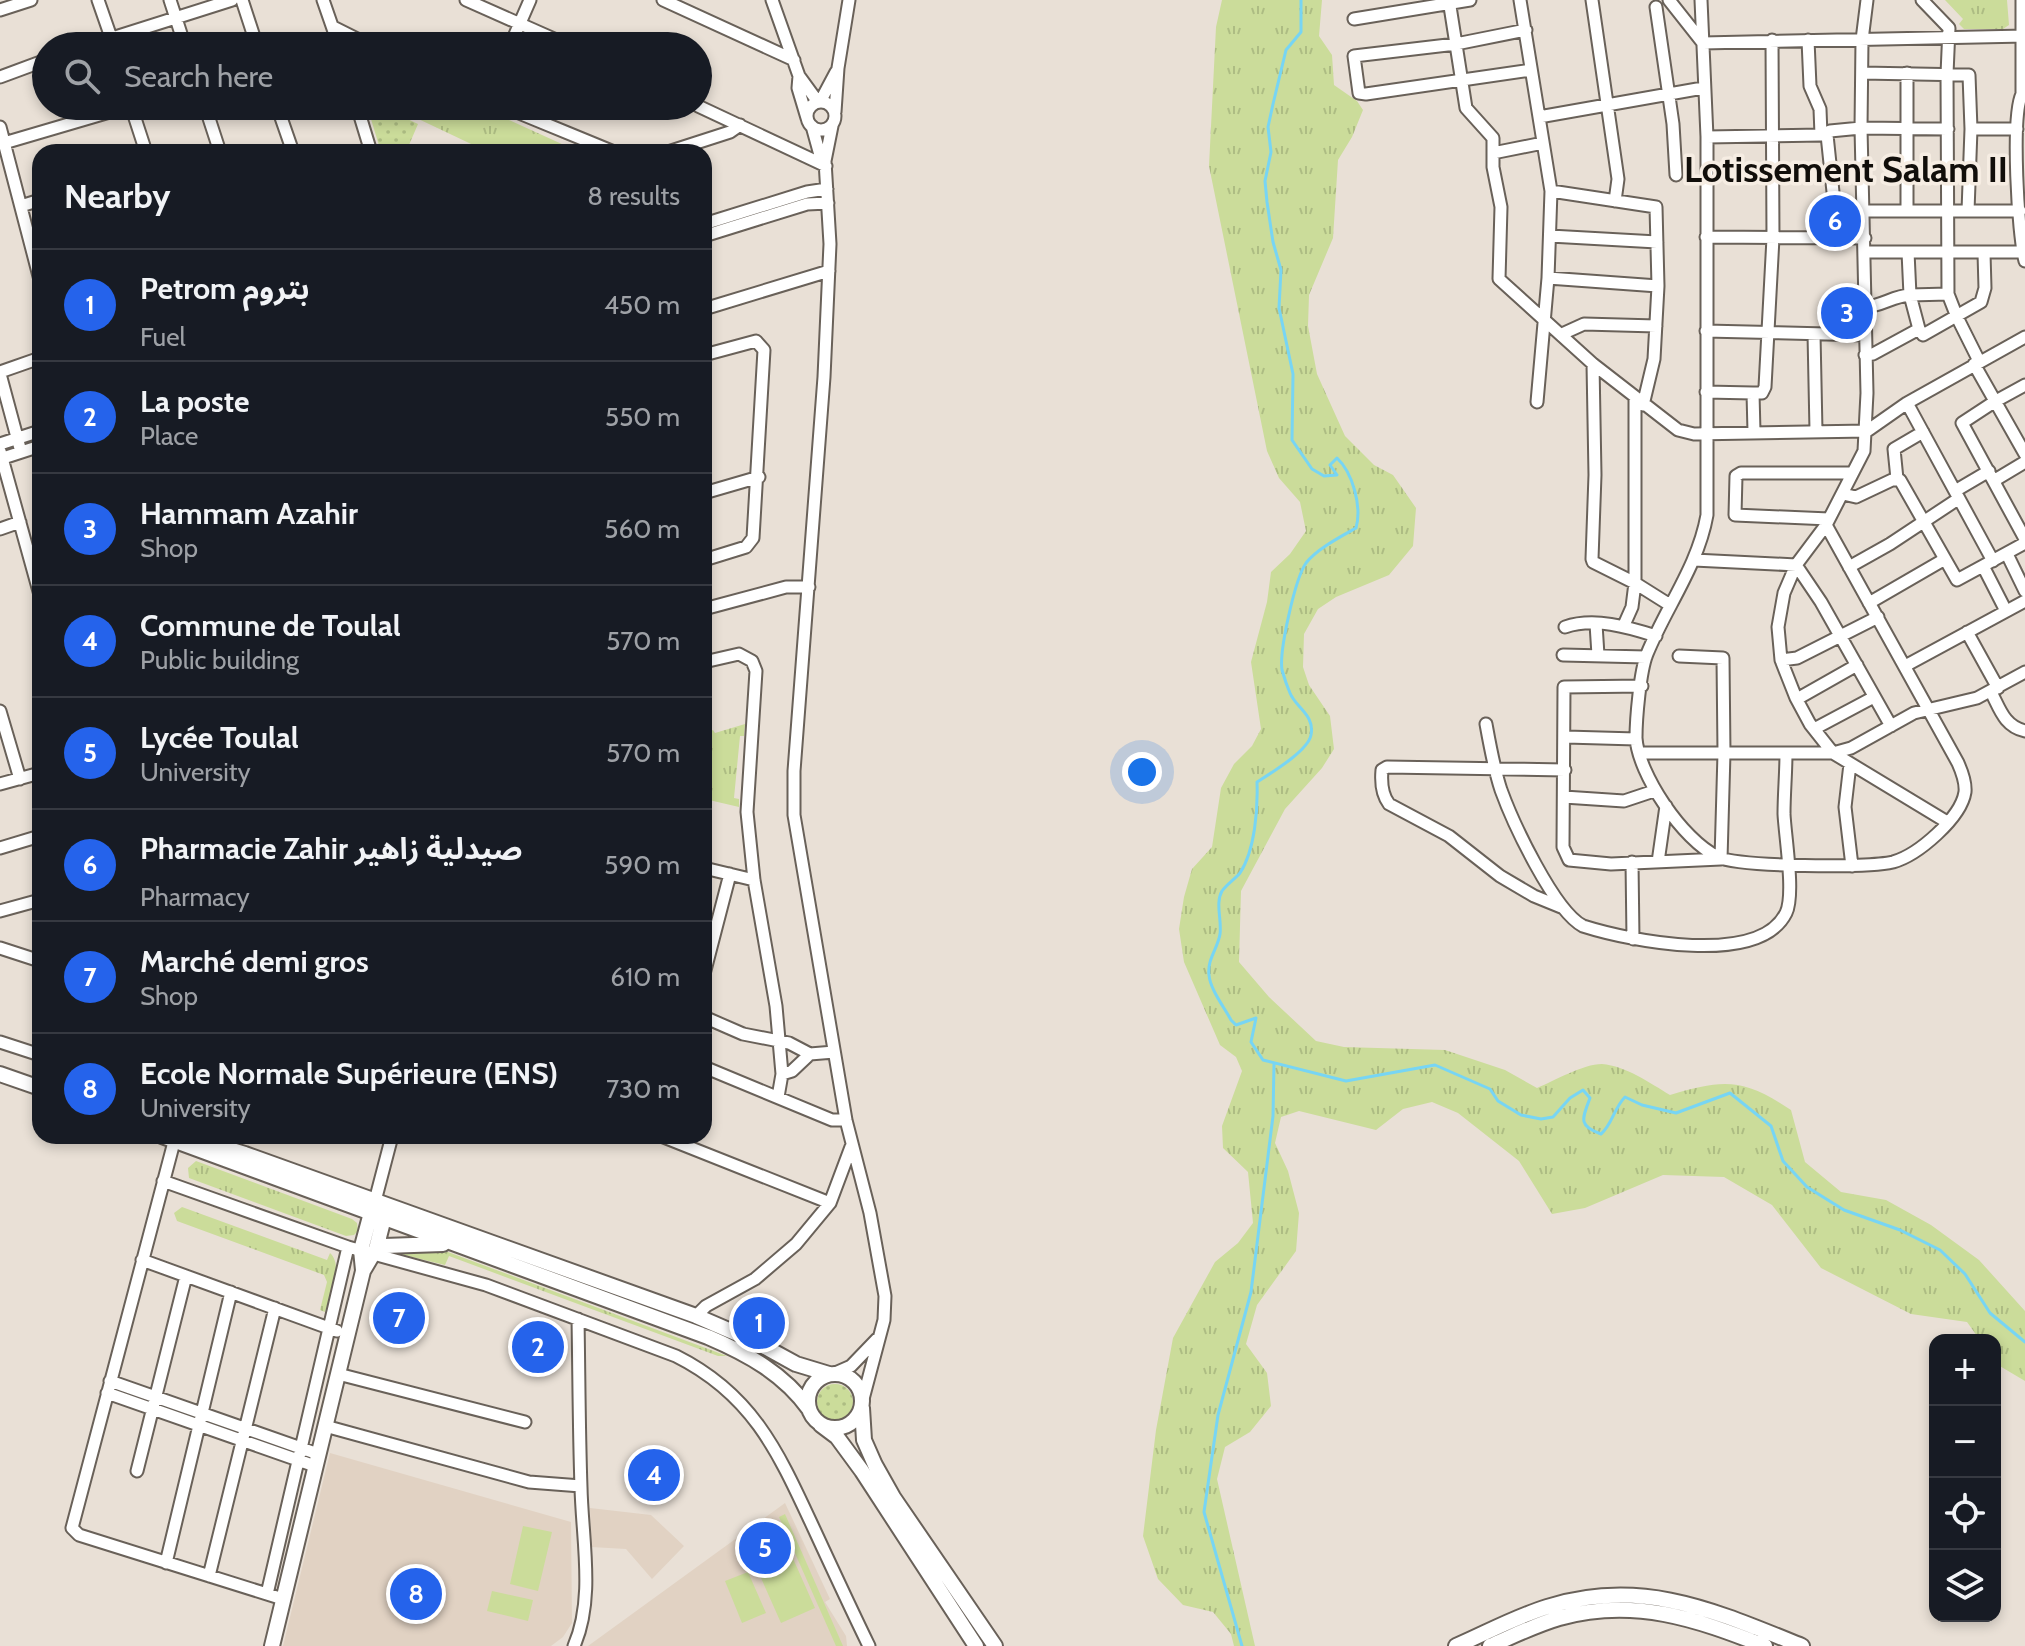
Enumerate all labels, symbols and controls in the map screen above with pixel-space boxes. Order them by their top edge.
search box [32,32,712,120]
icon: search [60,54,104,98]
text: Search here [124,58,273,95]
district label: Lotissement Salam II [1684,147,2008,191]
text: Nearby [64,175,171,217]
text: 8 results [587,180,680,212]
pin: 6 [1809,191,1861,251]
text: Petrom بتروم [140,270,310,307]
pin: 3 [1821,283,1873,343]
text: 1 [85,289,95,321]
text: 450 m [604,289,680,321]
text: Fuel [140,321,186,353]
text: La poste [140,383,249,420]
text: 2 [83,401,97,433]
text: 550 m [605,401,680,433]
text: Place [140,420,198,452]
text: Hammam Azahir [140,495,358,532]
text: 3 [83,513,97,545]
text: 560 m [604,513,680,545]
text: Shop [140,532,198,564]
text: Commune de Toulal [140,607,401,644]
text: 4 [82,625,98,657]
text: 570 m [606,625,680,657]
text: Public building [140,644,299,676]
text: Lycée Toulal [140,719,299,756]
text: 5 [83,737,97,769]
text: 570 m [606,737,680,769]
your location [1122,752,1162,792]
text: University [140,756,251,788]
text: Pharmacie Zahir صيدلية زاهير [140,830,523,867]
text: 6 [83,849,97,881]
text: 590 m [604,849,680,881]
text: Pharmacy [140,881,250,913]
text: Marché demi gros [140,943,369,980]
text: 7 [83,961,97,993]
text: 610 m [610,961,680,993]
text: Shop [140,980,198,1012]
text: Ecole Normale Supérieure (ENS) [140,1055,558,1092]
text: 8 [82,1073,98,1105]
text: 730 m [606,1073,680,1105]
text: University [140,1092,251,1124]
pin: 7 [373,1288,425,1348]
pin: 1 [733,1293,785,1353]
pin: 2 [512,1317,564,1377]
map controls [1929,1334,2001,1622]
button: + [1929,1334,2001,1406]
button: − [1929,1406,2001,1478]
pin: 4 [628,1445,680,1505]
button: locate [1929,1478,2001,1550]
pin: 5 [739,1518,791,1578]
button: layers [1929,1550,2001,1622]
pin: 8 [390,1564,442,1624]

